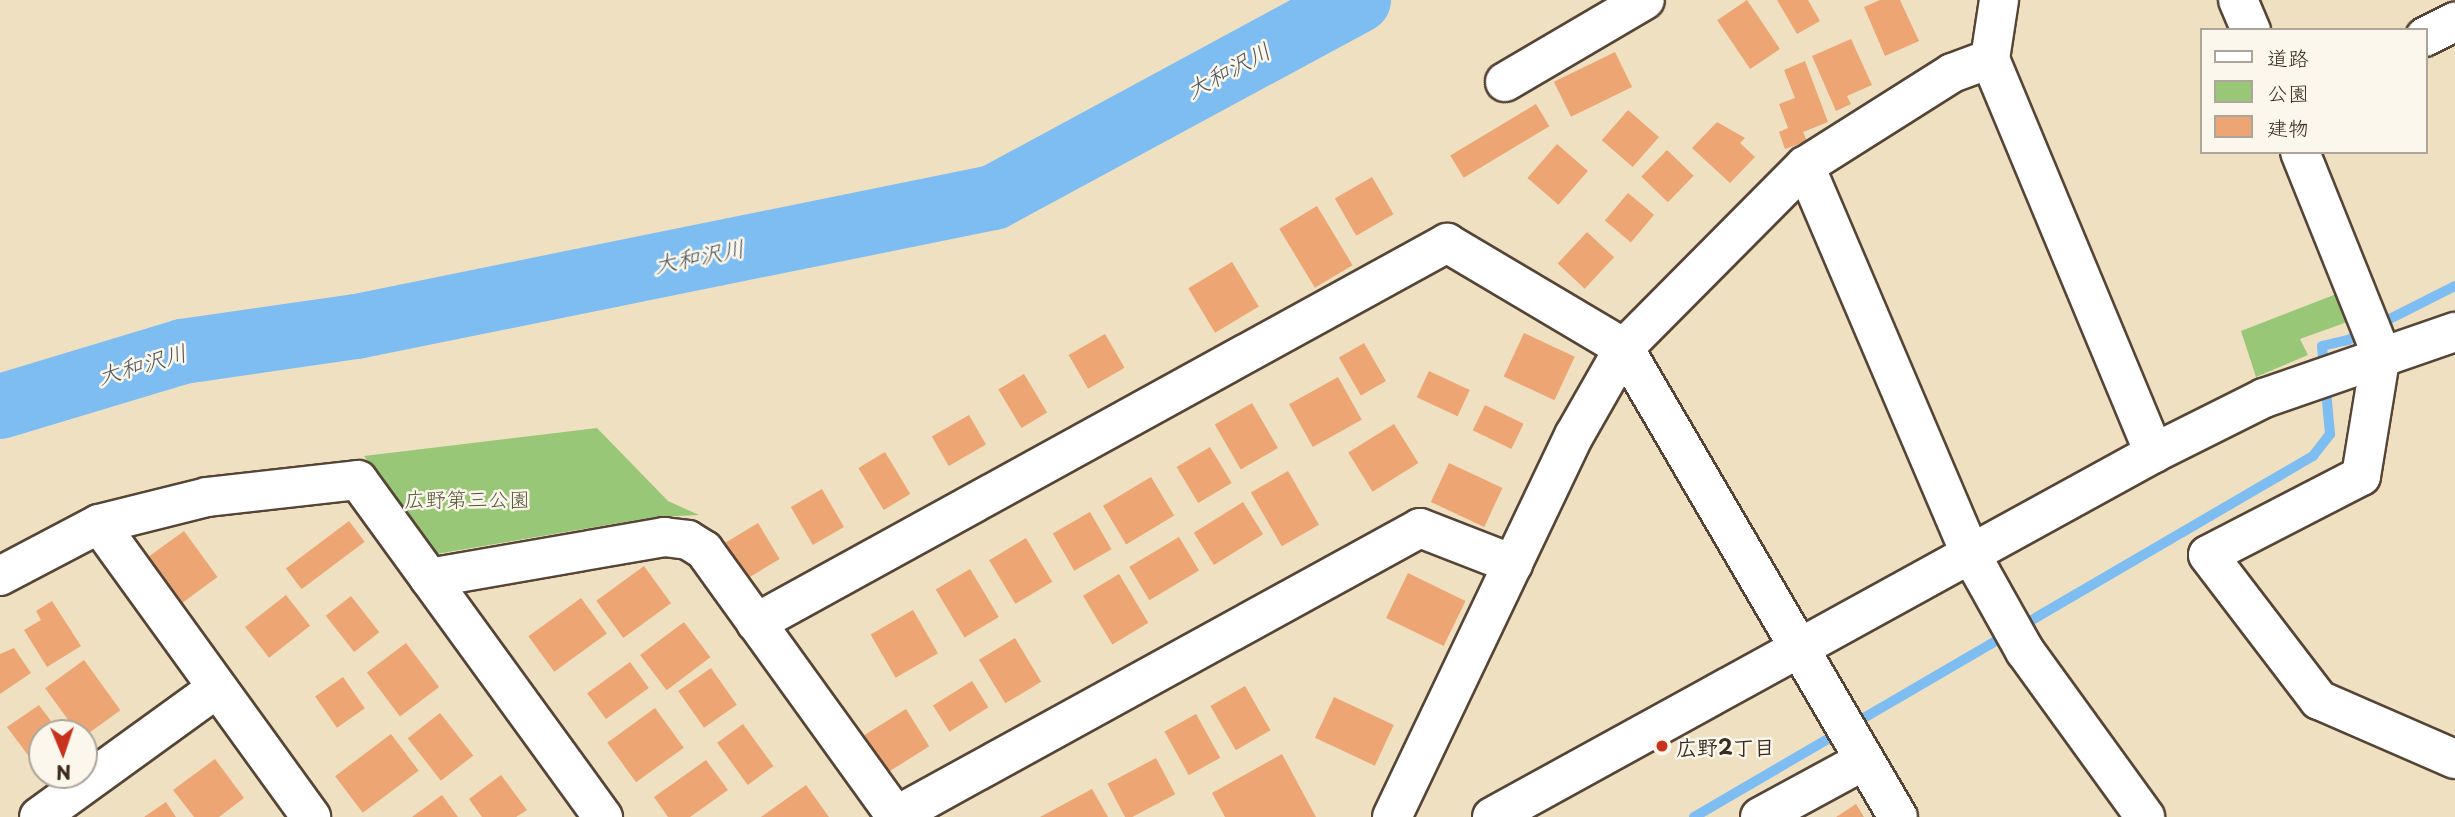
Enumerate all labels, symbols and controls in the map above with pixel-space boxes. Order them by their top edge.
legend [2200,28,2427,154]
water label: 大和沢川 [1181,36,1275,104]
text: 道路 [2267,41,2309,73]
text: 公園 [2267,76,2309,108]
text: 建物 [2267,111,2309,143]
water label: 大和沢川 [651,234,747,278]
water label: 大和沢川 [94,338,190,390]
park label: 広野第三公園 [404,485,530,511]
north arrow [28,719,98,789]
place label: 広野2丁目 [1676,733,1775,759]
marker: 広野2丁目 [1654,738,1670,754]
text: N [56,759,72,787]

